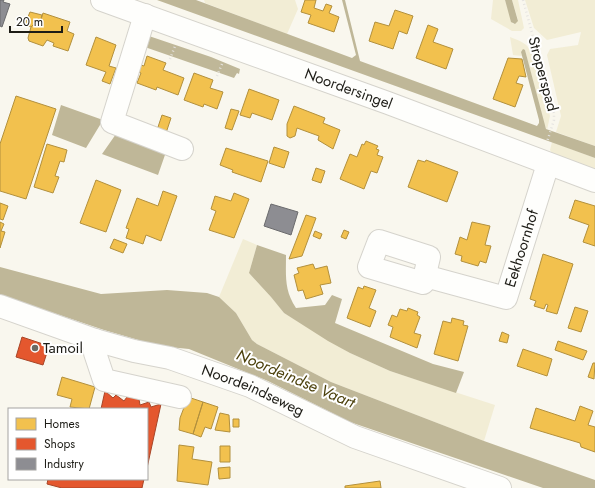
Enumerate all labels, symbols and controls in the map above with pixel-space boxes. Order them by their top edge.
scale bar [10,8,62,34]
text: 20 m [16,13,43,31]
street label: Stroperspad [522,34,564,114]
street label: Noordersingel [301,63,396,115]
street label: Eekhoornhof [499,206,544,290]
place label: Tamoil [43,337,83,359]
marker: Tamoil [30,343,40,353]
water label: Noordeindse Vaart [233,343,360,414]
street label: Noordeindseweg [199,359,308,422]
legend [8,408,148,480]
text: Homes [44,415,80,433]
text: Shops [44,435,75,453]
text: Industry [44,455,85,473]

